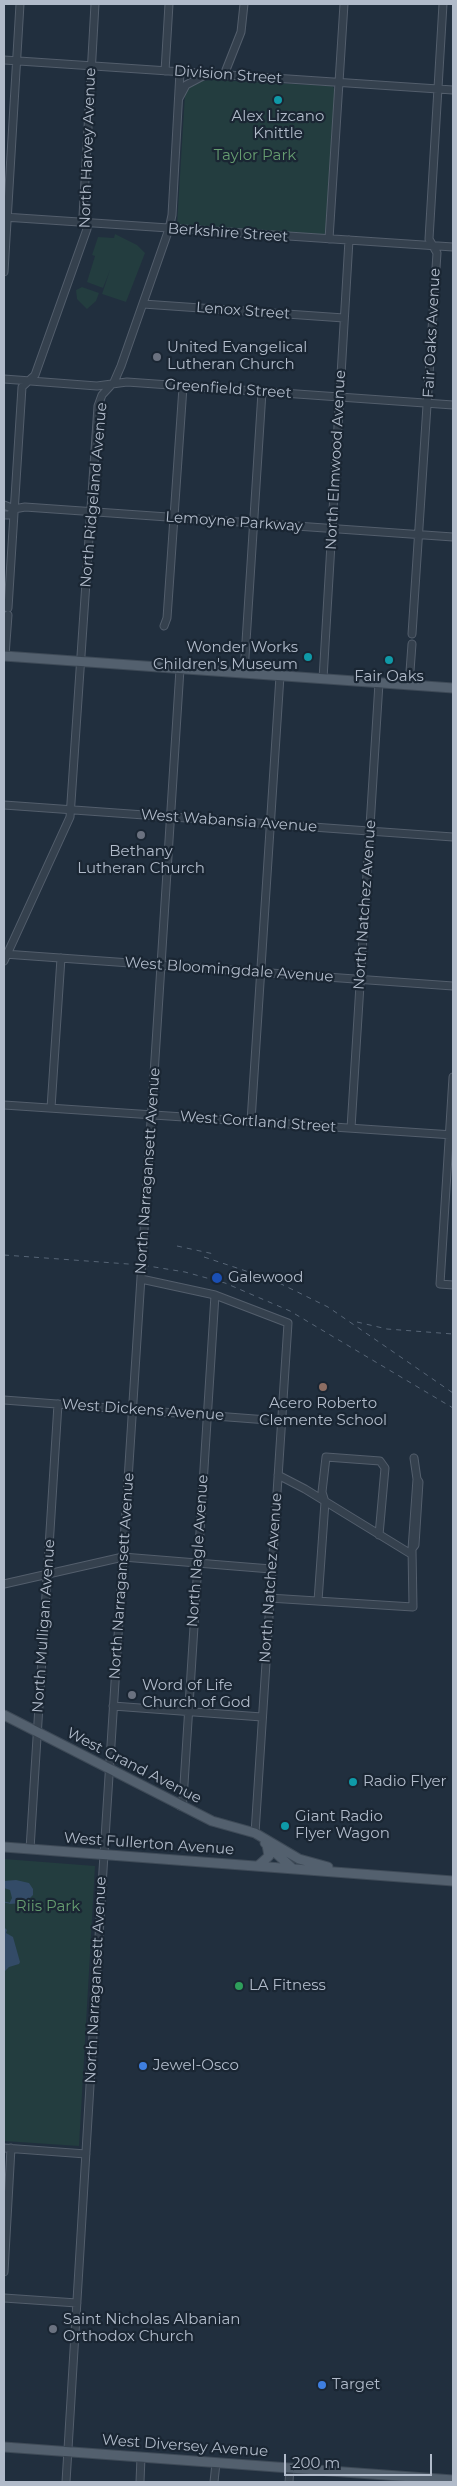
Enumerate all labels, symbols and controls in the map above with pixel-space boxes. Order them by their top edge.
street label: Division Street [173,62,283,88]
street label: North Harvey Avenue [76,67,100,229]
marker: Alex Lizcano Knittle [272,94,284,106]
place label: Alex Lizcano Knittle [232,108,324,143]
park label: Taylor Park [214,147,296,165]
street label: Berkshire Street [167,220,289,246]
street label: Fair Oaks Avenue [420,268,444,398]
street label: Lenox Street [195,299,291,323]
place label: United Evangelical Lutheran Church [167,339,307,374]
marker: United Evangelical Lutheran Church [151,351,163,363]
street label: North Elmwood Avenue [322,369,350,551]
street label: Greenfield Street [164,376,292,402]
street label: North Ridgeland Avenue [77,402,111,588]
street label: Lemoyne Parkway [165,508,303,536]
place label: Wonder Works Children's Museum [153,639,298,674]
marker: Wonder Works Children's Museum [302,651,314,663]
marker: Fair Oaks [383,654,395,666]
place label: Fair Oaks [354,668,424,686]
street label: West Wabansia Avenue [140,806,318,836]
street label: North Natchez Avenue [350,819,380,991]
marker: Bethany Lutheran Church [135,829,147,841]
place label: Bethany Lutheran Church [77,843,205,878]
street label: West Bloomingdale Avenue [124,954,334,986]
street label: North Narragansett Avenue [132,1067,164,1275]
street label: West Cortland Street [179,1108,337,1136]
place label: Galewood [228,1269,303,1287]
marker: Galewood [210,1271,224,1285]
marker: Acero Roberto Clemente School [317,1381,329,1393]
street label: West Dickens Avenue [61,1395,225,1425]
place label: Acero Roberto Clemente School [259,1395,387,1430]
street label: North Narragansett Avenue [106,1472,138,1680]
street label: North Nagle Avenue [184,1474,212,1628]
street label: North Natchez Avenue [256,1492,286,1664]
street label: North Mulligan Avenue [29,1538,59,1714]
place label: Word of Life Church of God [142,1677,251,1712]
marker: Word of Life Church of God [126,1689,138,1701]
street label: West Grand Avenue [64,1724,204,1808]
place label: Radio Flyer [363,1773,447,1791]
marker: Radio Flyer [347,1776,359,1788]
place label: Giant Radio Flyer Wagon [295,1808,390,1843]
marker: Giant Radio Flyer Wagon [279,1820,291,1832]
street label: West Fullerton Avenue [63,1829,235,1859]
street label: North Narragansett Avenue [82,1876,110,2084]
park label: Riis Park [16,1898,80,1916]
place label: LA Fitness [249,1977,326,1995]
marker: LA Fitness [233,1980,245,1992]
place label: Jewel-Osco [153,2057,239,2075]
marker: Jewel-Osco [137,2060,149,2072]
place label: Saint Nicholas Albanian Orthodox Church [63,2311,240,2346]
marker: Saint Nicholas Albanian Orthodox Church [47,2323,59,2335]
place label: Target [332,2376,380,2394]
marker: Target [316,2379,328,2391]
street label: West Diversey Avenue [101,2431,269,2461]
scale bar [287,2444,434,2476]
text: 200 m [292,2453,340,2472]

